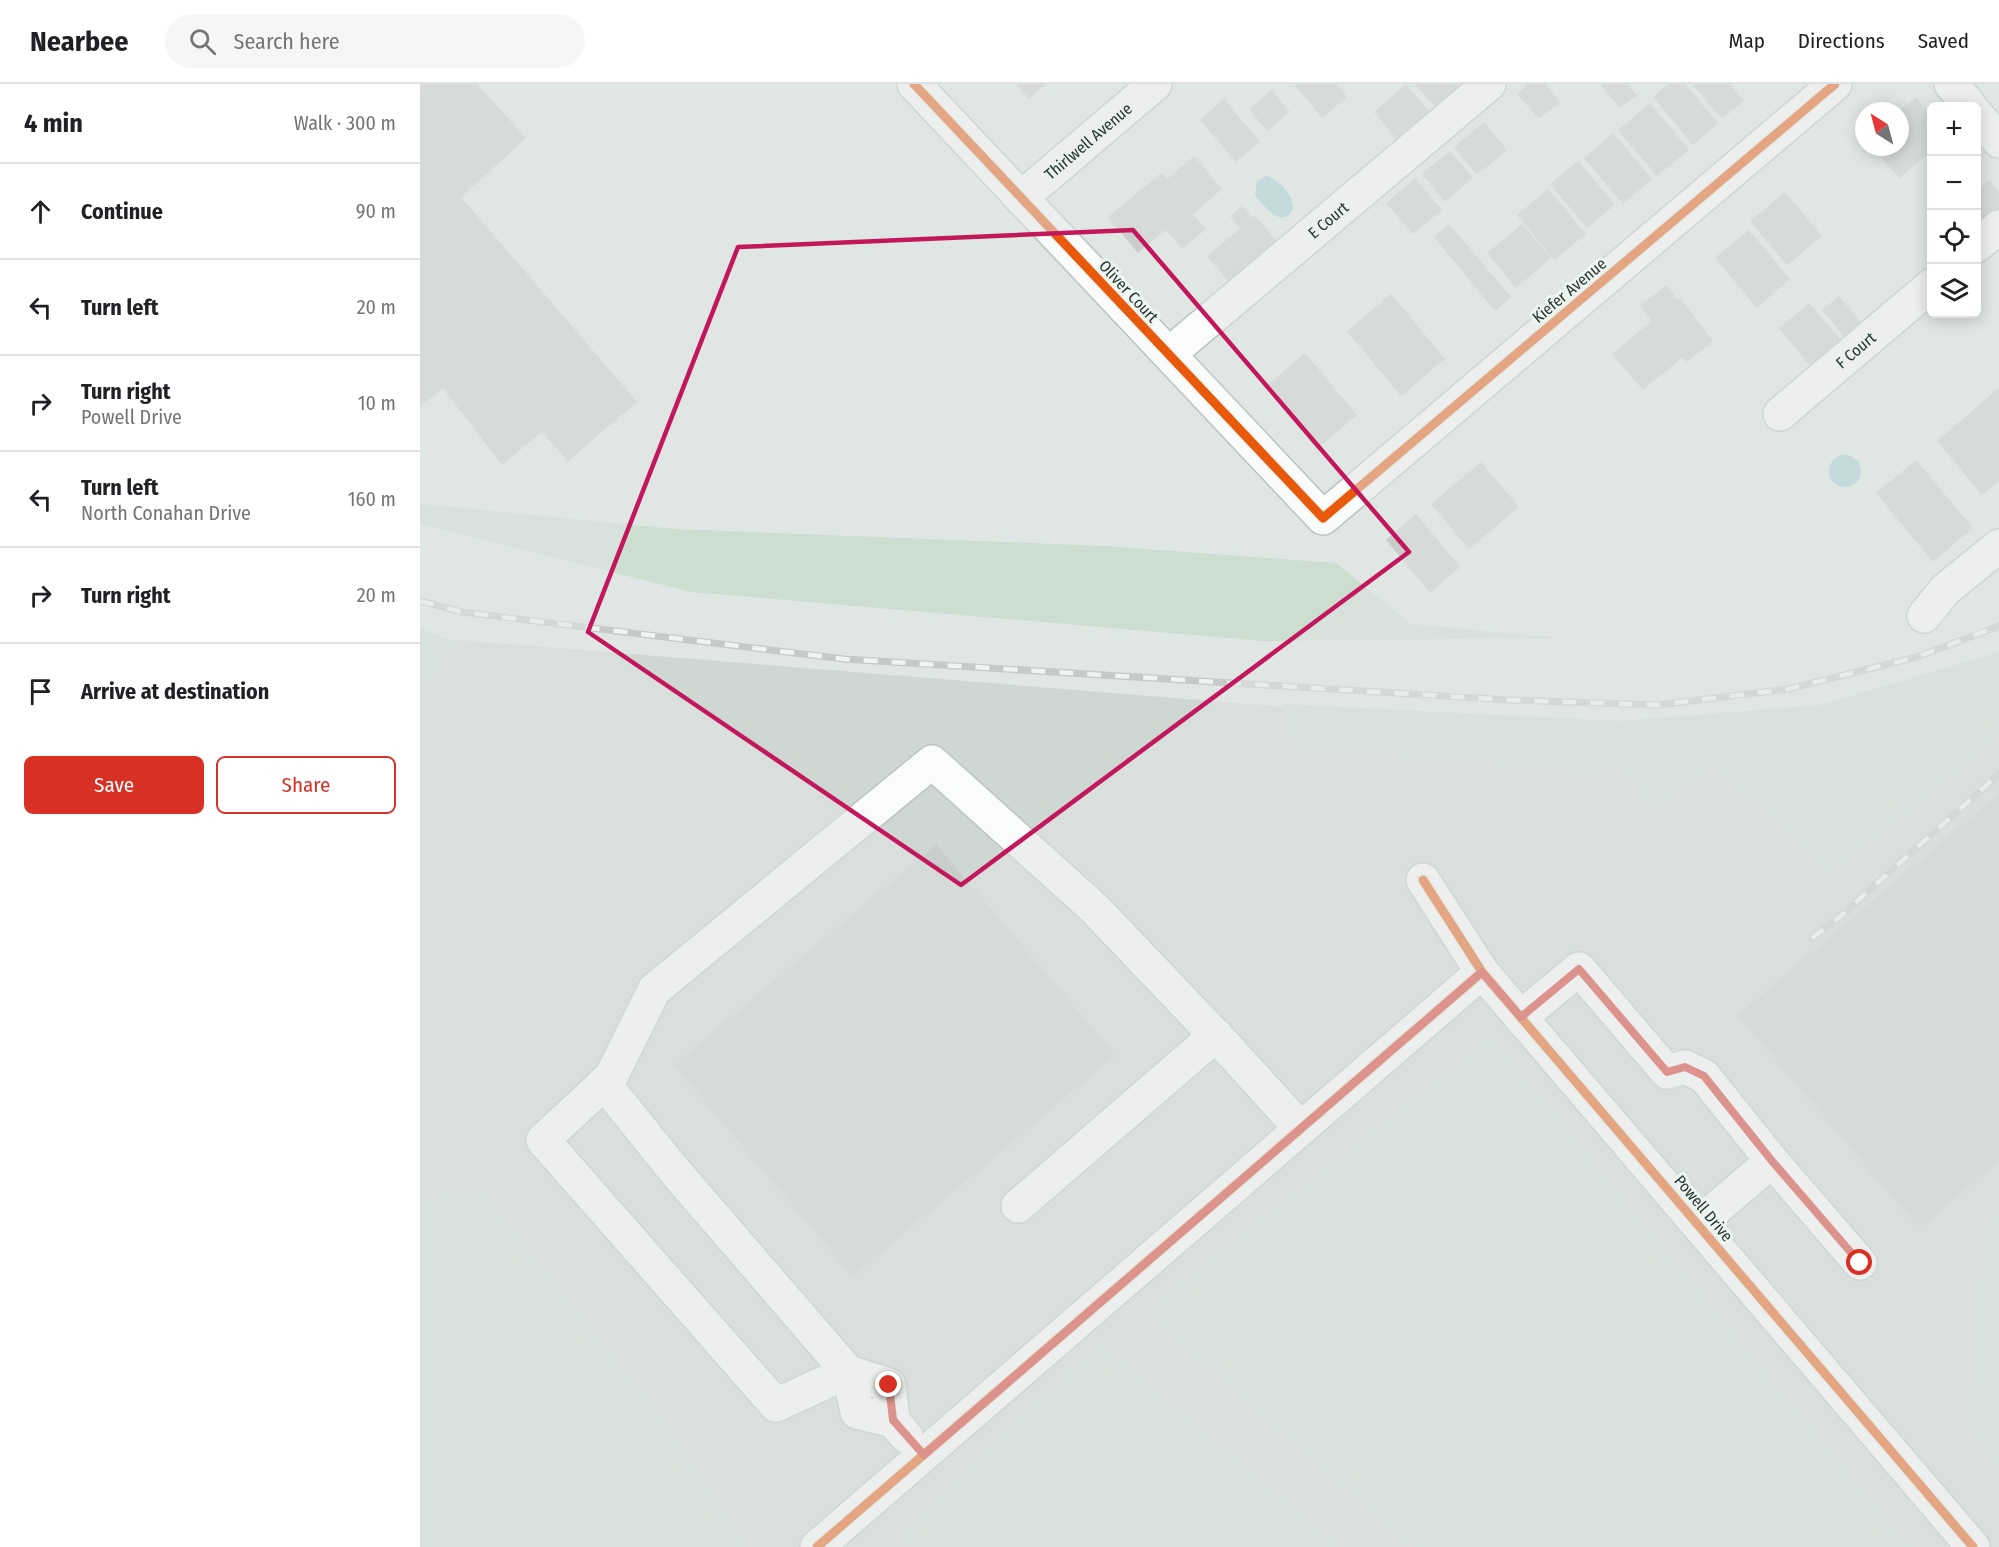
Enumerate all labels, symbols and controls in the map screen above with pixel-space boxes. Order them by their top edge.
search box [165,14,585,68]
text: Nearbee [30,25,129,58]
icon: search [186,25,219,58]
text: Search here [234,28,340,55]
text: Map [1728,28,1765,54]
text: Directions [1798,28,1885,54]
text: Saved [1918,28,1969,54]
street label: Thirlwell Avenue [1041,99,1136,184]
north arrow [1855,102,1909,156]
map controls [1927,102,1981,318]
button: + [1927,102,1981,156]
text: 4 min [24,108,83,139]
text: Walk · 300 m [294,111,396,135]
button: − [1927,156,1981,210]
icon: ahead [24,195,57,228]
street label: E Court [1304,197,1353,243]
text: Continue [81,198,163,225]
text: 90 m [356,199,396,223]
button: locate [1927,210,1981,264]
street label: Kiefer Avenue [1529,254,1610,327]
street label: Oliver Court [1095,256,1163,327]
button: layers [1927,264,1981,318]
icon: left [24,291,57,324]
text: Turn left [81,294,159,321]
text: 20 m [357,295,396,319]
street label: F Court [1832,328,1880,373]
text: Turn right [81,378,170,405]
icon: right [24,387,57,420]
text: 10 m [358,391,396,415]
text: Powell Drive [81,405,182,429]
text: Turn left [81,474,159,501]
icon: left [24,483,57,516]
text: 160 m [348,487,396,511]
text: North Conahan Drive [81,501,251,525]
icon: right [24,579,57,612]
text: Turn right [81,582,170,609]
text: 20 m [357,583,396,607]
icon: arrive [24,675,57,708]
text: Arrive at destination [81,678,269,705]
button: Save [24,756,204,814]
button: Share [216,756,396,814]
street label: Powell Drive [1670,1171,1737,1245]
route start [1846,1249,1872,1275]
route end [875,1371,901,1397]

